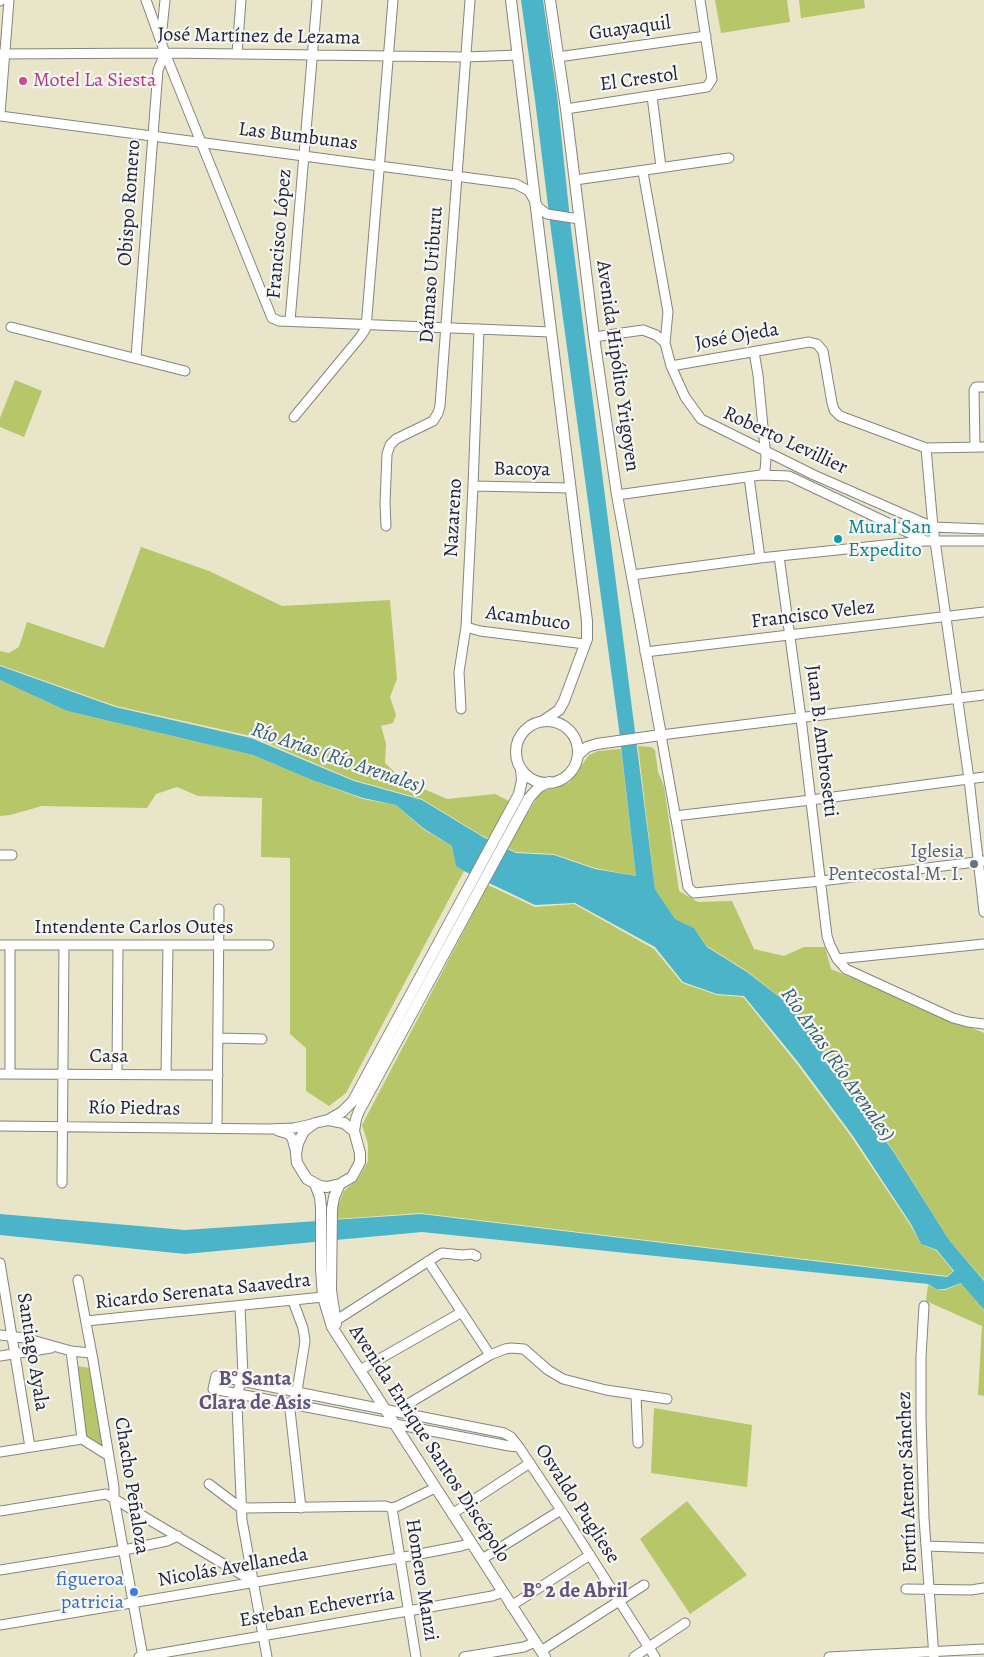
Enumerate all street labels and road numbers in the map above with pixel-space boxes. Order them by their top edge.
street label: Guayaquil [588,11,672,47]
street label: José Martínez de Lezama [157,23,361,51]
street label: El Crestol [598,63,680,97]
street label: Las Bumbunas [237,118,359,156]
street label: Obispo Romero [114,139,146,267]
street label: Francisco López [262,168,298,300]
street label: Dámaso Uriburu [415,206,449,344]
street label: Avenida Hipólito Yrigoyen [590,259,644,473]
street label: José Ojeda [693,318,781,356]
street label: Roberto Levillier [719,402,851,480]
street label: Bacoya [493,458,551,482]
street label: Nazareno [440,478,468,558]
street label: Francisco Velez [750,596,876,634]
street label: Acambuco [484,601,572,637]
street label: Juan B. Ambrosetti [800,663,842,819]
street label: Intendente Carlos Outes [34,916,234,940]
street label: Casa [89,1045,129,1069]
street label: Río Piedras [88,1096,180,1122]
street label: Ricardo Serenata Saavedra [94,1269,312,1315]
street label: Santiago Ayala [11,1291,53,1413]
street label: Avenida Enrique Santos Discépolo [343,1321,515,1567]
street label: Fortín Atenor Sánchez [893,1391,923,1573]
street label: Chacho Peñaloza [108,1416,154,1556]
street label: Osvaldo Pugliese [529,1440,625,1568]
street label: Homero Manzi [399,1517,443,1643]
street label: Nicolás Avellaneda [156,1543,310,1593]
street label: Esteban Echeverría [238,1583,396,1633]

